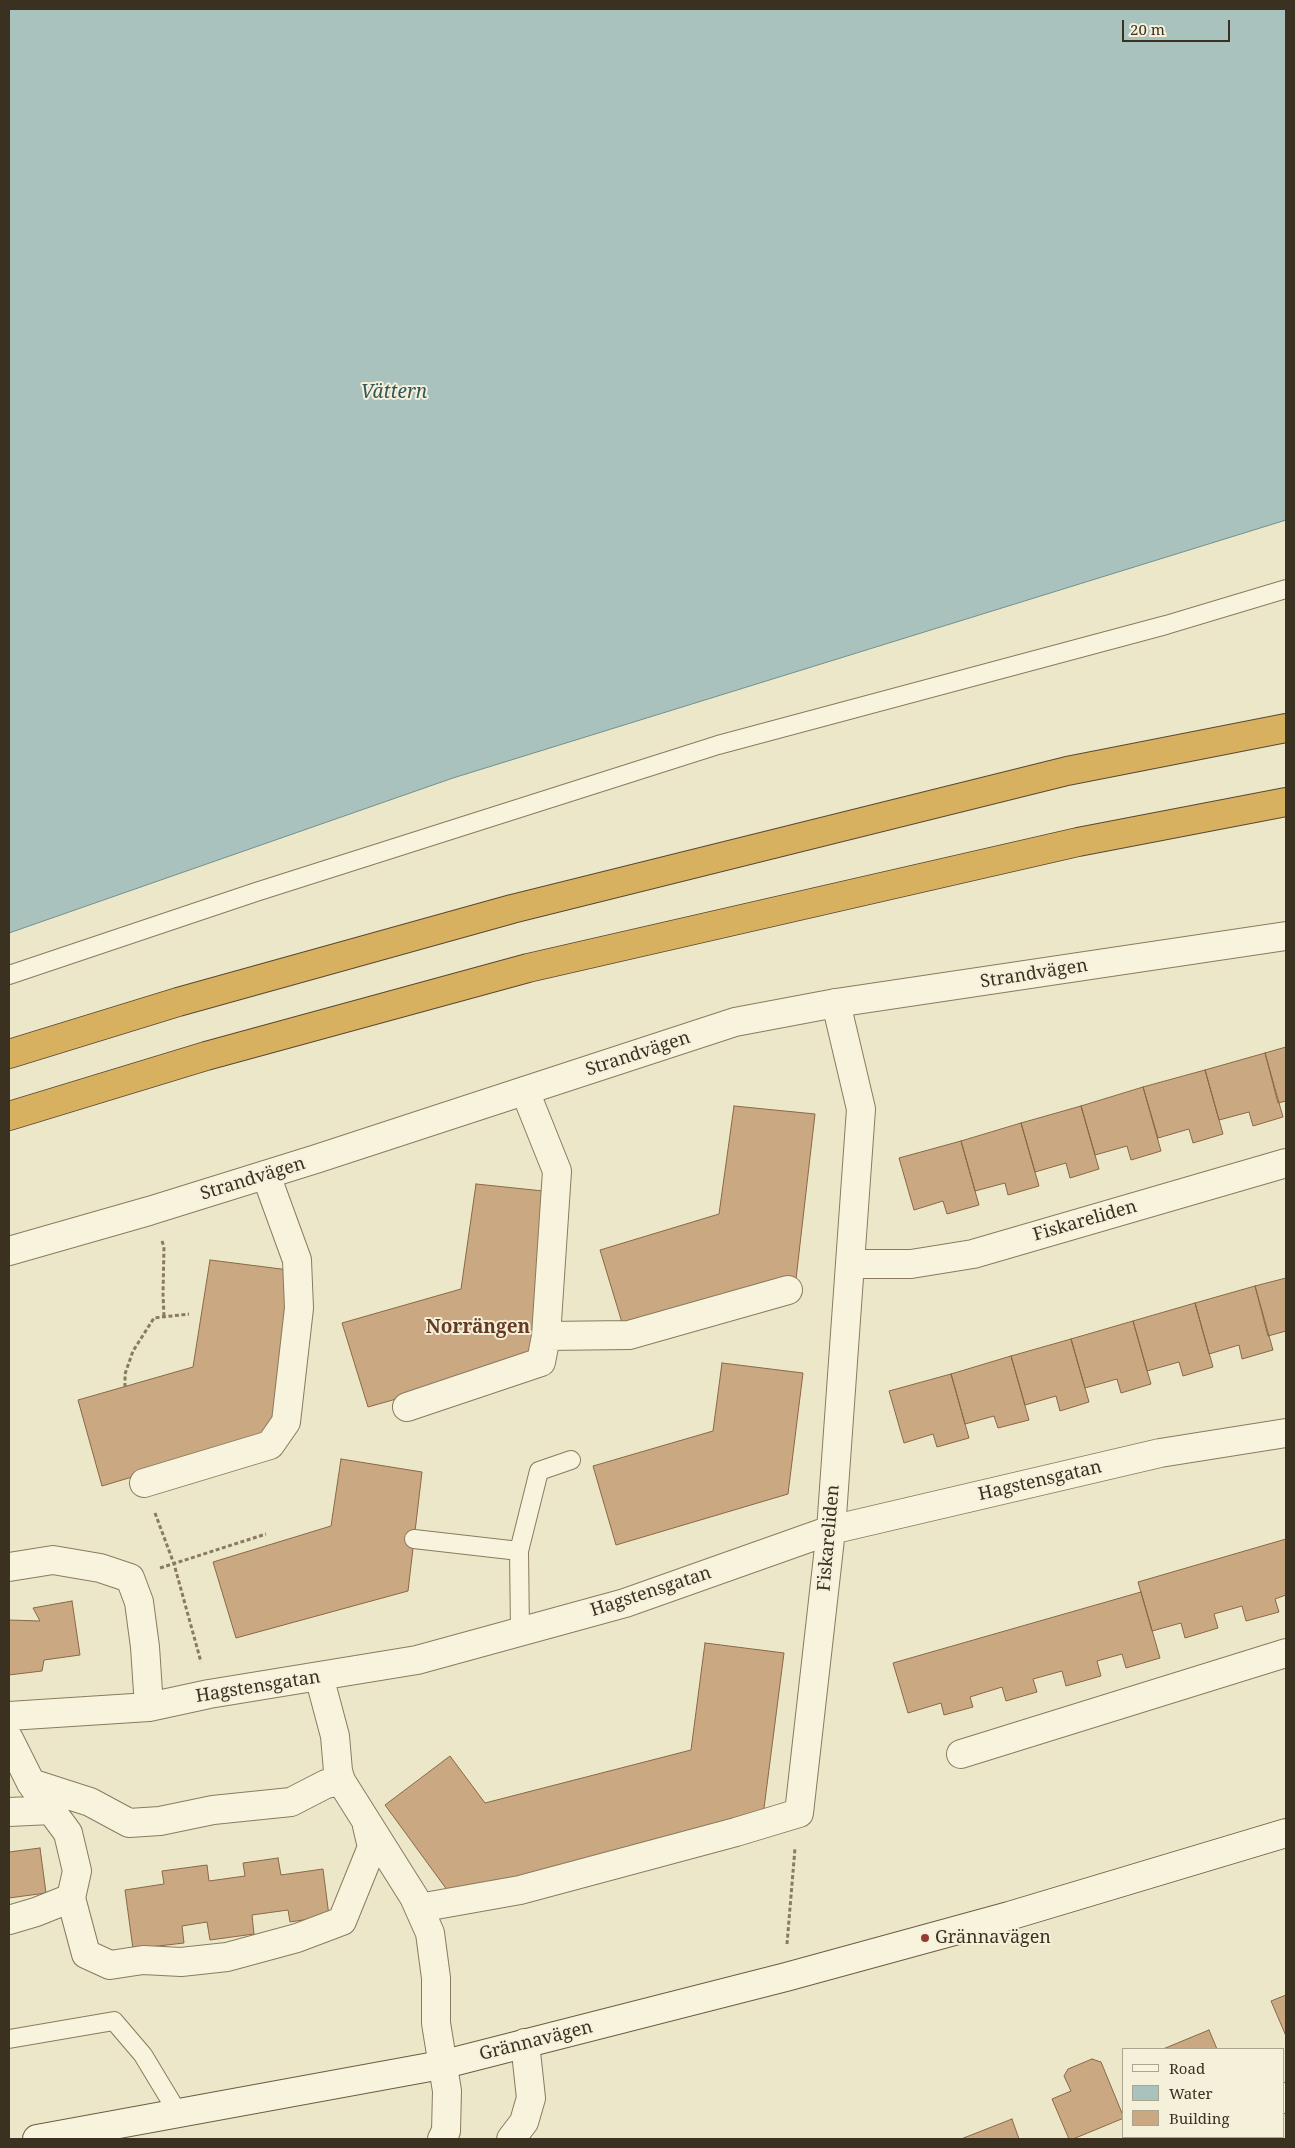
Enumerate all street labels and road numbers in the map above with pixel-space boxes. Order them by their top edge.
street label: Strandvägen [979,955,1089,993]
street label: Strandvägen [583,1027,693,1081]
street label: Strandvägen [198,1153,308,1205]
street label: Fiskareliden [1031,1196,1139,1246]
street label: Hagstensgatan [976,1456,1104,1506]
street label: Fiskareliden [814,1484,844,1592]
street label: Hagstensgatan [588,1562,714,1622]
street label: Hagstensgatan [194,1666,322,1708]
street label: Grännavägen [477,2016,595,2066]

